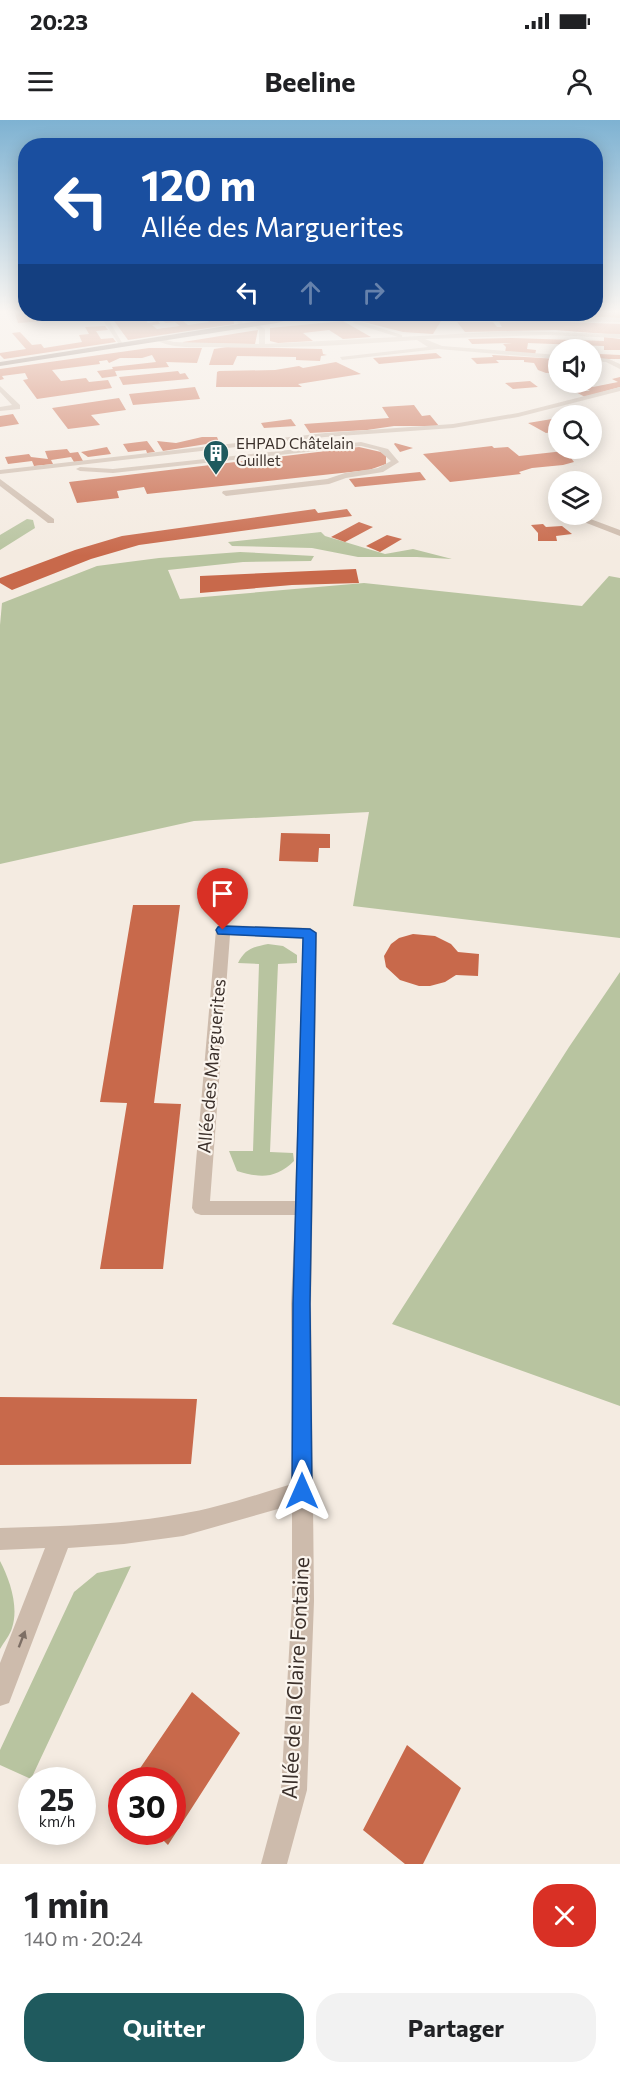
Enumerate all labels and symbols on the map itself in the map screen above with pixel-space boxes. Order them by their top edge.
place label: EHPAD Châtelain Guillet [236,434,354,469]
building icon: EHPAD Châtelain Guillet [201,438,231,476]
pin [197,868,248,930]
street label: Allée des Marguerites [192,978,230,1154]
position arrow [270,1459,334,1523]
street label: Allée de la Claire Fontaine [276,1556,313,1800]
one-way arrow [17,1630,27,1648]
speed limit sign: 30 [108,1767,186,1845]

